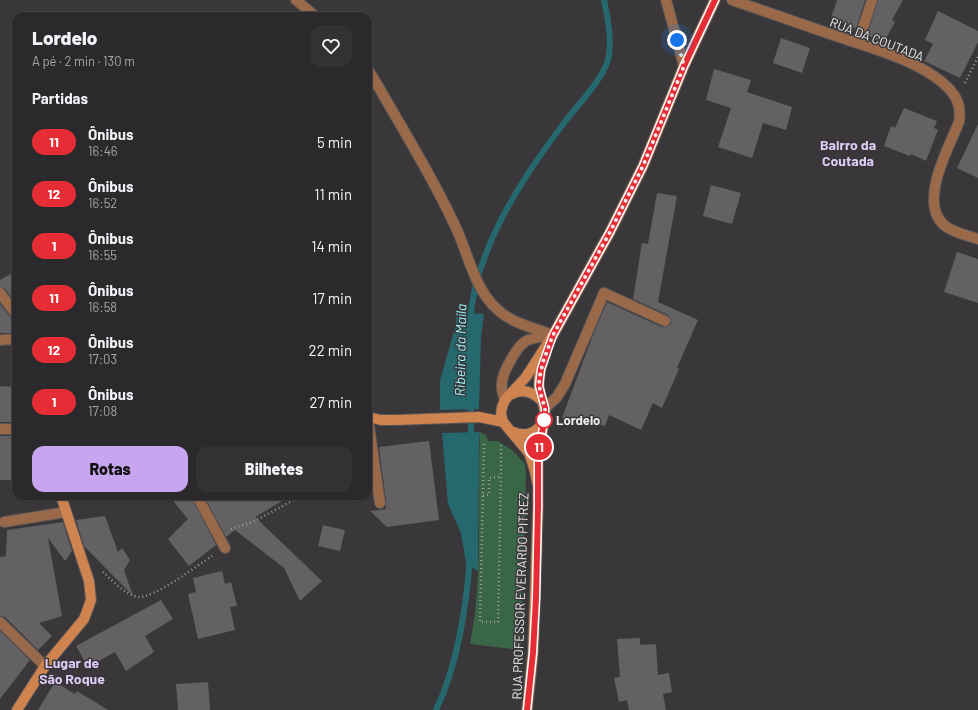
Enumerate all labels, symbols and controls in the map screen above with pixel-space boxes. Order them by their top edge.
street label: RUA DA COUTADA [828,14,926,64]
button: heart [310,25,352,67]
text: Lordelo [32,26,97,49]
your location [667,30,687,50]
text: A pé · 2 min · 130 m [32,53,135,69]
text: Partidas [32,89,88,107]
text: Ônibus [88,125,134,143]
text: 11 [49,133,59,150]
text: 5 min [317,133,352,151]
district label: Bairro da Coutada [820,136,876,169]
text: 16:46 [88,143,118,159]
text: Ônibus [88,177,134,195]
text: 12 [48,185,60,202]
text: 11 min [314,185,352,203]
text: 16:52 [88,195,117,211]
text: Ônibus [88,229,134,247]
text: 1 [52,237,56,254]
text: 14 min [311,237,352,255]
text: 16:55 [88,247,117,263]
text: Ônibus [88,281,134,299]
text: 11 [49,289,59,306]
text: 17 min [312,289,352,307]
text: 16:58 [88,299,117,315]
water label: Ribeira da Maíla [451,303,469,397]
text: Ônibus [88,333,134,351]
text: 12 [48,341,60,358]
text: 22 min [309,341,352,359]
text: 17:03 [88,351,117,367]
text: Ônibus [88,385,134,403]
text: 1 [52,393,56,410]
text: 27 min [310,393,352,411]
text: 17:08 [88,403,117,419]
marker: Lordelo [535,411,553,429]
place label: Lordelo [556,412,600,428]
line badge: 11 [521,434,557,460]
text: 11 [534,438,544,455]
button: Rotas [32,446,188,492]
button: Bilhetes [196,446,352,492]
street label: RUA PROFESSOR EVERARDO PITREZ [508,492,532,700]
district label: Lugar de São Roque [39,654,105,687]

